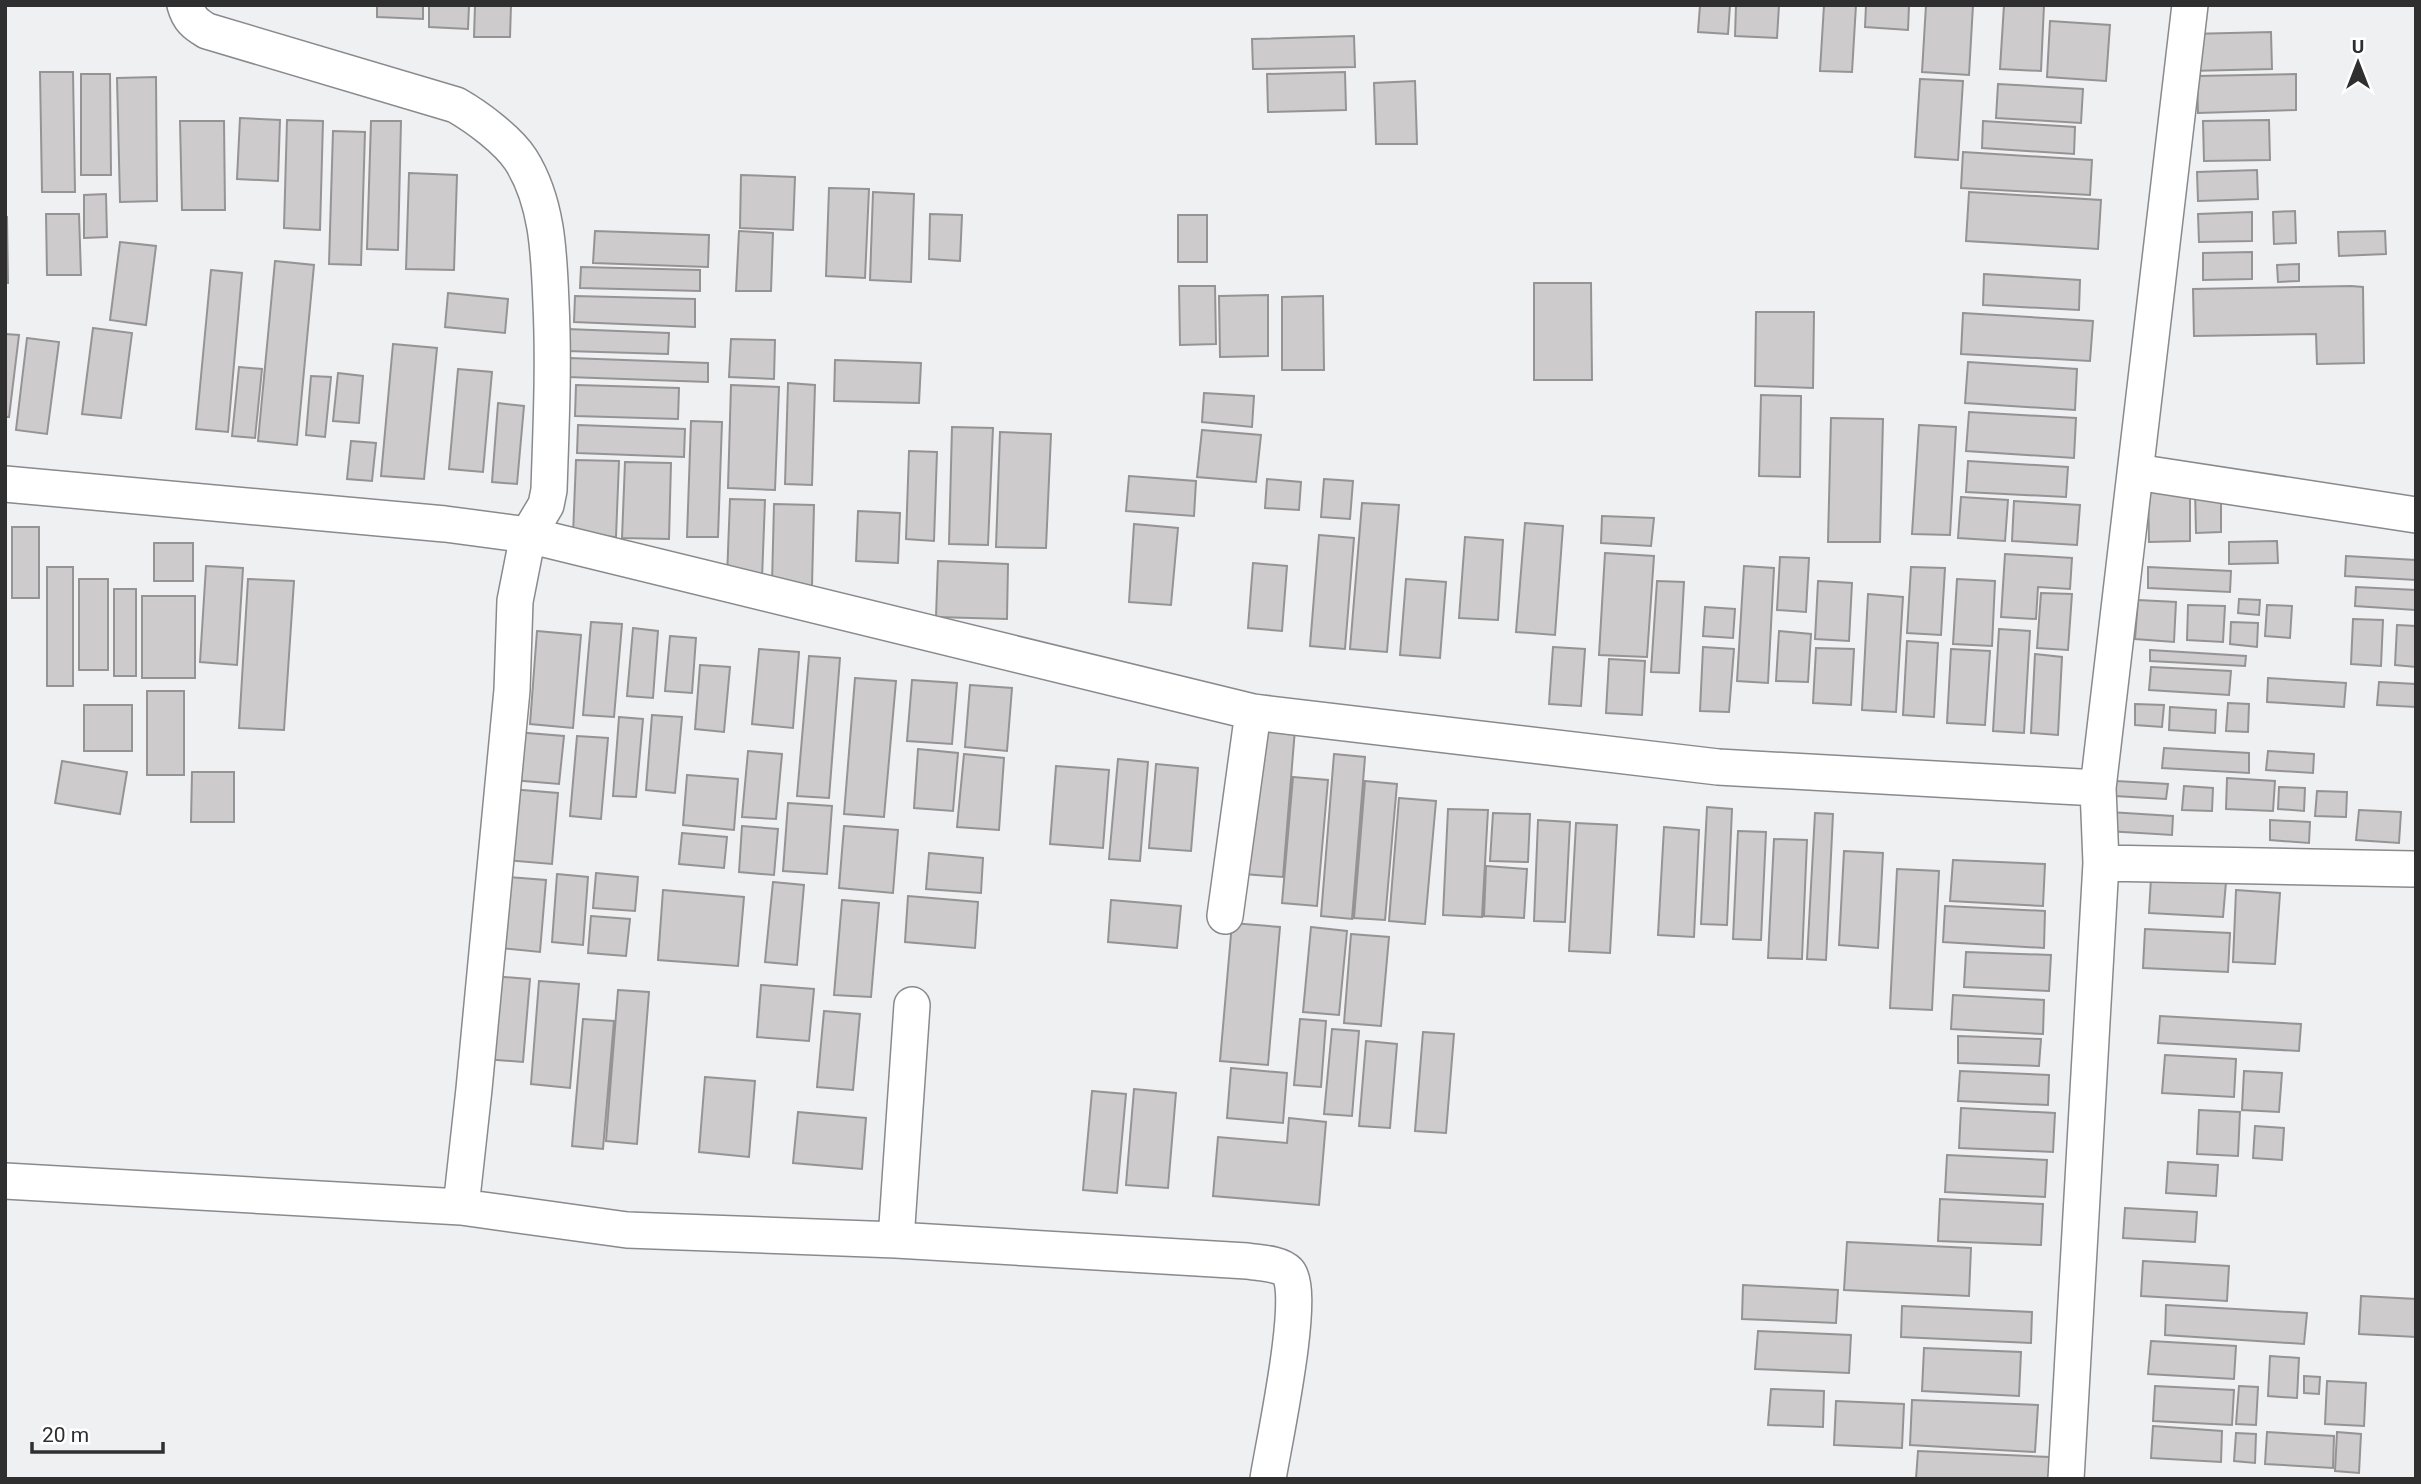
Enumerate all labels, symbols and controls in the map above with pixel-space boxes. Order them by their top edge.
north arrow [2323,28,2393,98]
text: U [2352,35,2364,58]
scale bar [32,1410,163,1454]
text: 20 m [42,1423,89,1447]

